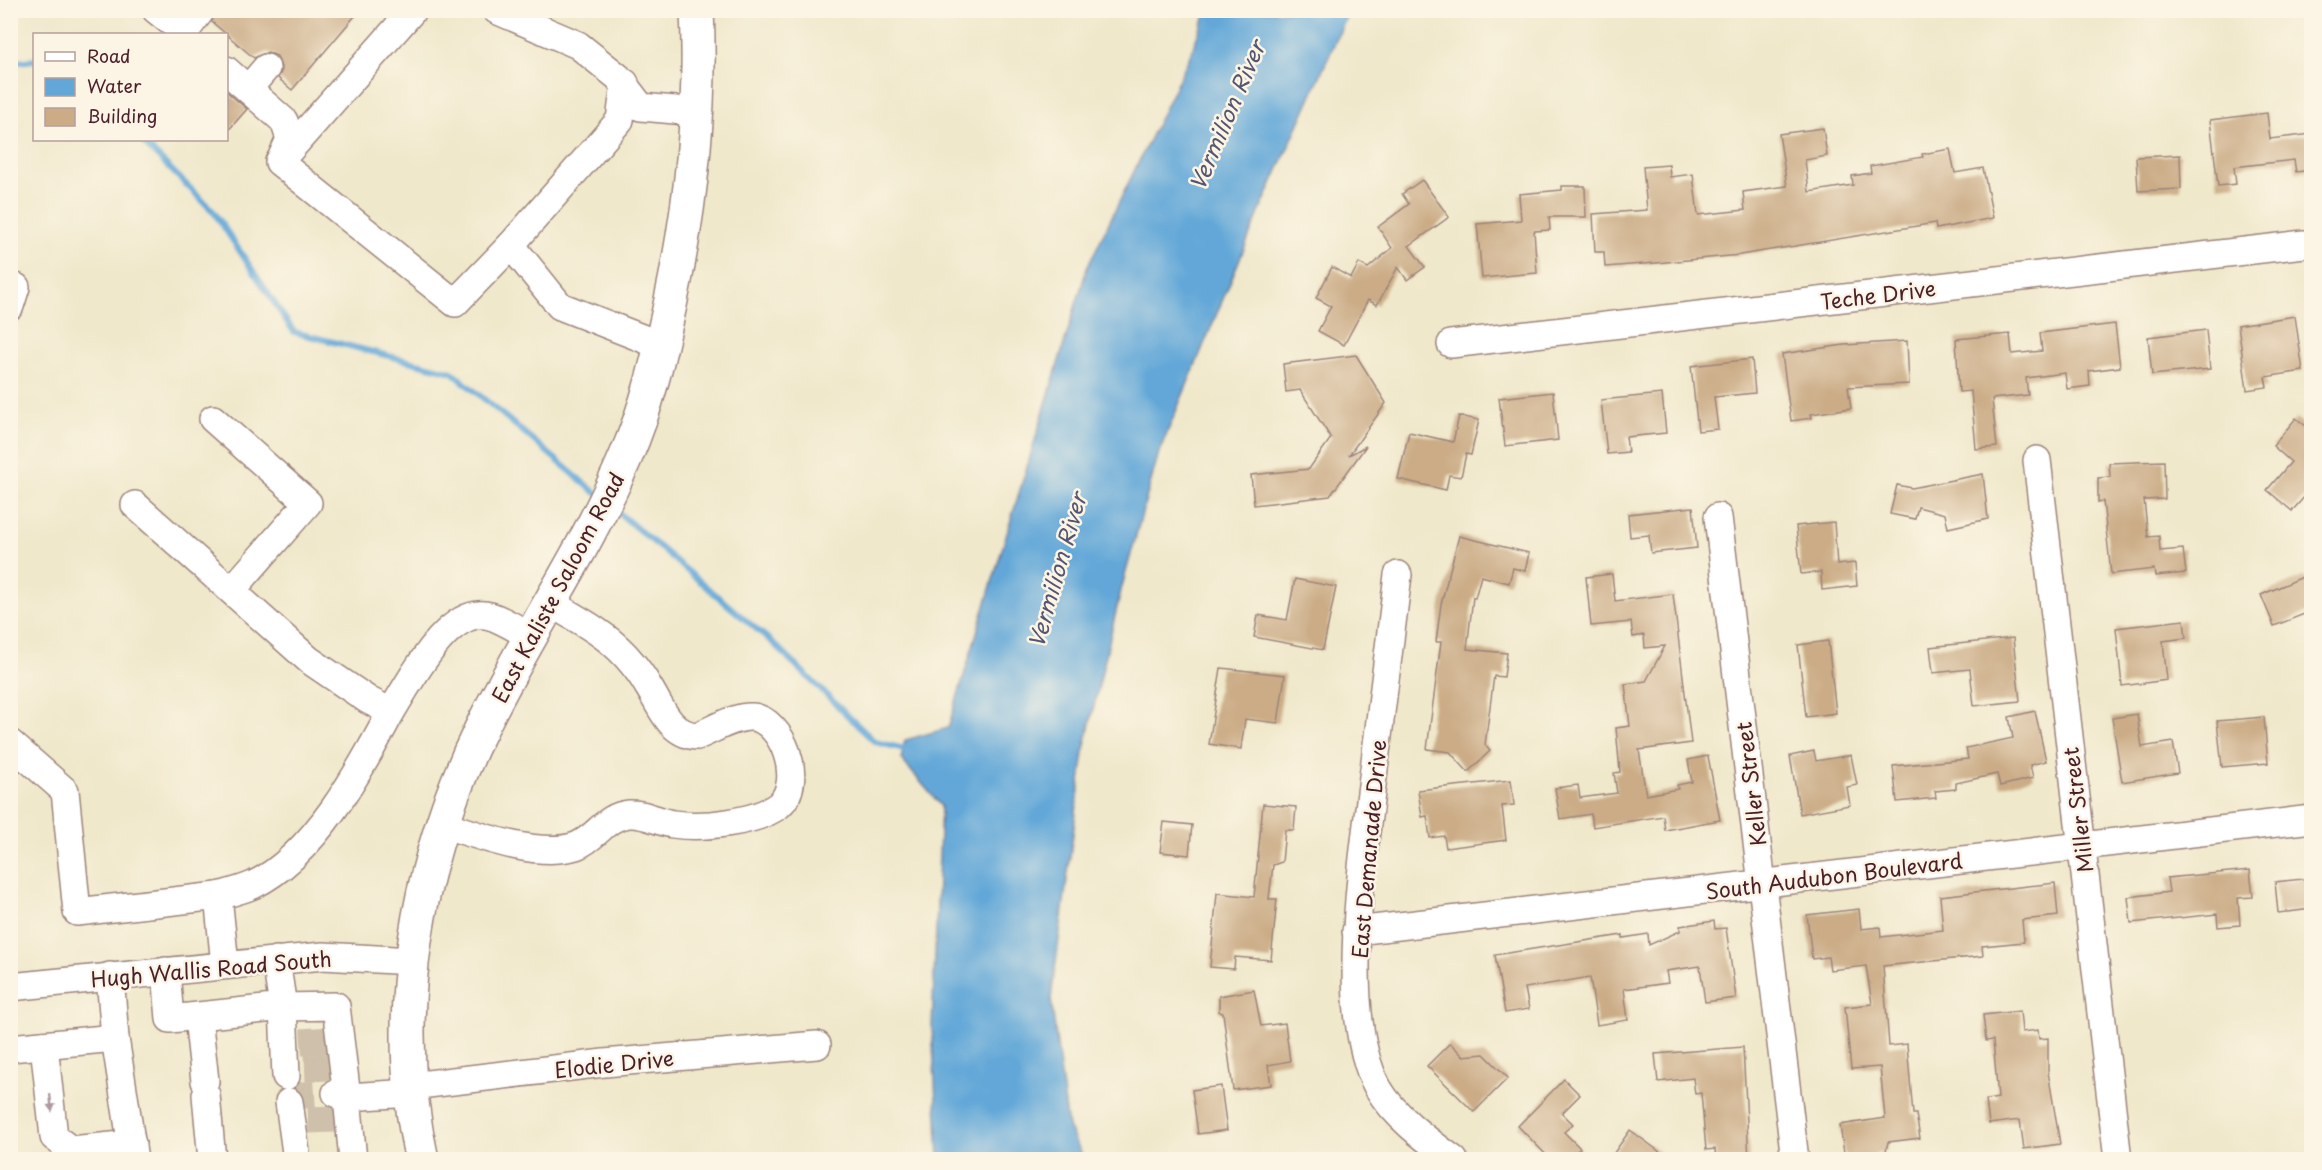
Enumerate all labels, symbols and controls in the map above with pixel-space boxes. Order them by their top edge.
legend [33,33,228,141]
water label: Vermilion River [1180,33,1273,195]
text: Road [87,42,131,69]
text: Water [87,72,142,99]
text: Building [87,102,157,129]
street label: Teche Drive [1819,271,1937,317]
street label: East Kaliste Saloom Road [483,466,631,708]
water label: Vermilion River [1018,486,1095,651]
street label: Keller Street [1727,720,1773,848]
street label: East Demanade Drive [1342,738,1394,960]
street label: Miller Street [2053,745,2101,875]
street label: South Audubon Boulevard [1704,843,1964,907]
street label: Hugh Wallis Road South [89,942,333,994]
street label: Elodie Drive [553,1041,675,1085]
one-way arrow [46,1094,56,1113]

